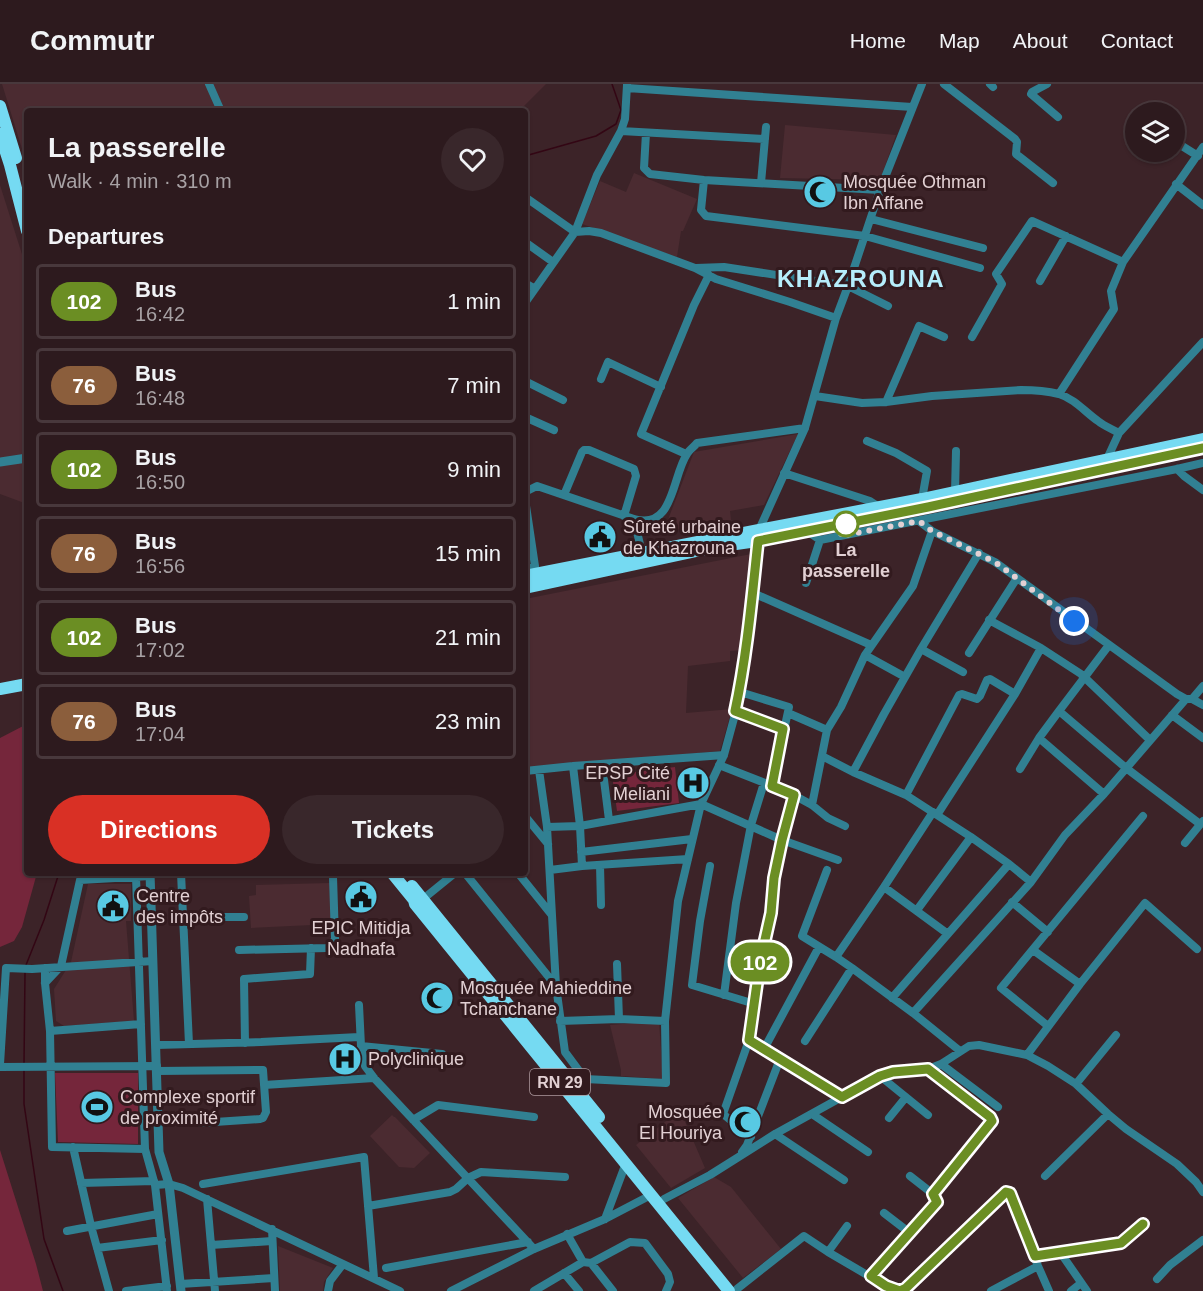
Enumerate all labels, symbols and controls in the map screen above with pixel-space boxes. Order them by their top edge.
text: Commutr [30,25,154,56]
text: Home [850,29,906,52]
text: Map [939,29,980,52]
text: About [1013,29,1068,52]
text: Contact [1101,29,1173,52]
map controls [1125,102,1185,162]
button: layers [1125,102,1185,162]
button: heart [441,128,504,191]
text: La passerelle [48,132,225,163]
text: Walk · 4 min · 310 m [48,170,232,192]
place label: Mosquée Othman Ibn Affane [843,172,986,213]
mosque icon: Mosquée Othman Ibn Affane [802,174,838,210]
text: Departures [48,224,164,249]
district label: KHAZROUNA [777,265,945,292]
text: Bus [135,277,177,302]
text: 1 min [447,289,501,314]
text: 102 [66,290,102,313]
text: 16:42 [135,303,185,325]
text: Bus [135,361,177,386]
text: 7 min [447,373,501,398]
text: 76 [72,374,96,397]
text: 16:48 [135,387,185,409]
text: Bus [135,445,177,470]
text: 9 min [447,457,501,482]
text: 102 [66,458,102,481]
text: 16:50 [135,471,185,493]
marker: La passerelle [833,511,859,537]
place label: Sûreté urbaine de Khazrouna [623,517,741,558]
public building icon: Sûreté urbaine de Khazrouna [582,519,618,555]
text: Bus [135,529,177,554]
place label: La passerelle [802,540,890,581]
text: 15 min [435,541,501,566]
text: 76 [72,542,96,565]
text: 16:56 [135,555,185,577]
your location [1059,606,1089,636]
text: Bus [135,613,177,638]
text: 21 min [435,625,501,650]
text: 102 [66,626,102,649]
text: 17:02 [135,639,185,661]
text: Bus [135,697,177,722]
text: 23 min [435,709,501,734]
text: 76 [72,710,96,733]
text: 17:04 [135,723,185,745]
place label: EPSP Cité Meliani [585,763,670,804]
hospital icon: EPSP Cité Meliani [675,765,711,801]
button: Directions [48,795,270,864]
button: Tickets [282,795,504,864]
public building icon: EPIC Mitidja Nadhafa [343,879,379,915]
place label: Centre des impôts [136,886,223,927]
public building icon: Centre des impôts [95,888,131,924]
place label: EPIC Mitidja Nadhafa [311,918,412,959]
line badge: 102 [726,942,795,982]
text: 102 [742,951,778,974]
place label: Mosquée Mahieddine Tchanchane [460,978,632,1019]
mosque icon: Mosquée Mahieddine Tchanchane [419,980,455,1016]
hospital icon: Polyclinique [327,1041,363,1077]
place label: Polyclinique [368,1049,464,1069]
road number: RN 29 [530,1069,590,1095]
place label: Complexe sportif de proximité [120,1087,256,1128]
sports icon: Complexe sportif de proximité [79,1089,115,1125]
place label: Mosquée El Houriya [639,1102,723,1143]
mosque icon: Mosquée El Houriya [727,1104,763,1140]

